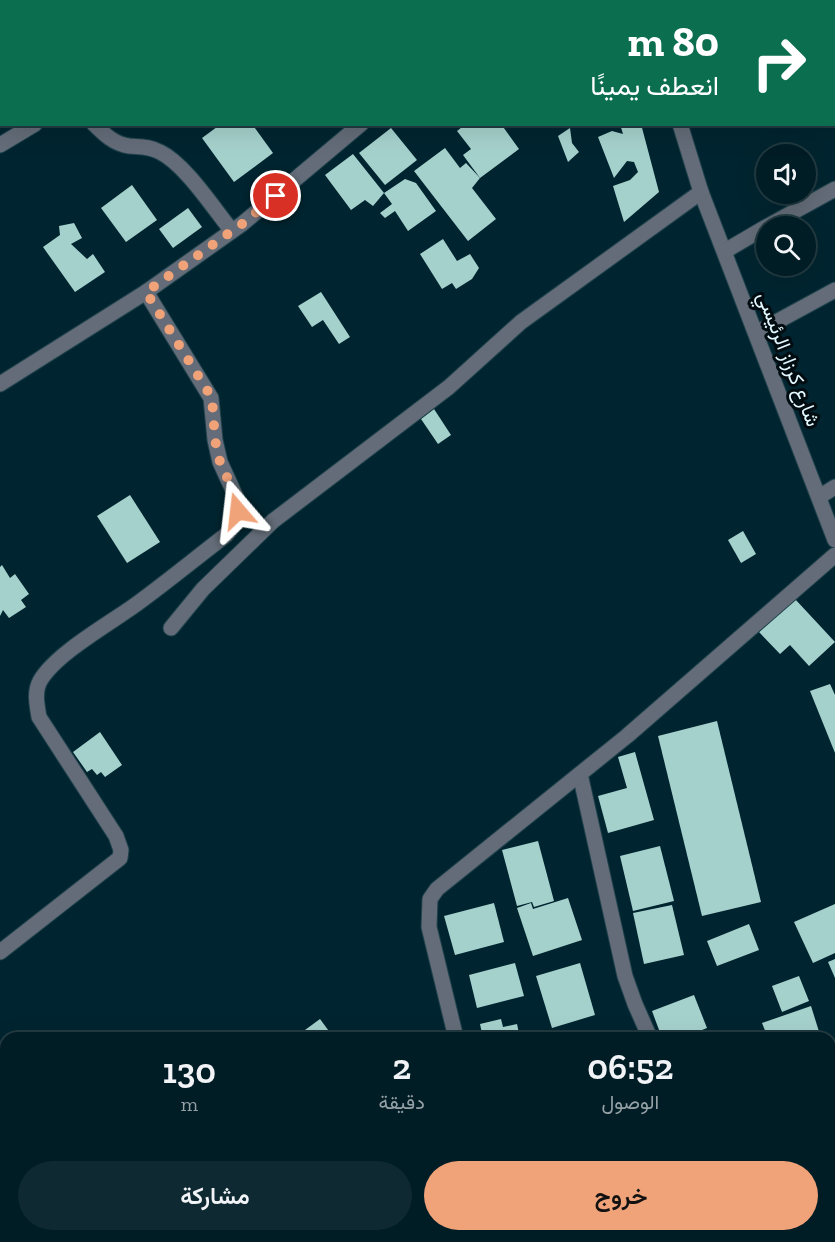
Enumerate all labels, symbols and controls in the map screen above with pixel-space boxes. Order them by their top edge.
text: 80 m [628,16,719,67]
icon: right [740,24,818,102]
text: انعطف يمينًا [590,70,719,102]
map controls [756,144,816,276]
button: sound [756,144,816,204]
pin [250,170,301,221]
icon: arrive [259,179,292,212]
button: search [756,216,816,276]
street label: شارع كرزاز الرئيسي [748,288,826,432]
position arrow [206,479,270,543]
text: 2 [392,1045,411,1088]
text: 06:52 [587,1045,674,1088]
text: 130 [162,1049,216,1092]
text: دقيقة [379,1090,425,1114]
text: الوصول [602,1090,659,1114]
text: m [181,1092,198,1116]
button: مشاركة [18,1161,412,1230]
button: خروج [424,1161,818,1230]

